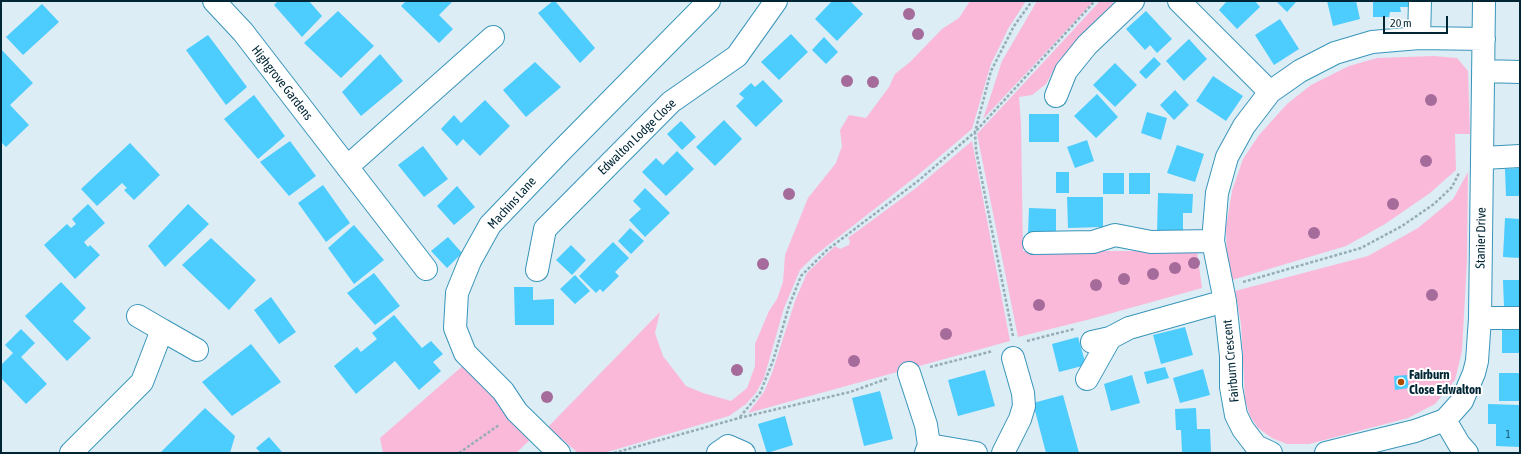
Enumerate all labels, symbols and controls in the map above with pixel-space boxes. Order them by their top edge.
scale bar [1385,8,1450,34]
text: 20 m [1390,16,1412,30]
street label: Highgrove Gardens [248,43,316,123]
street label: Edwalton Lodge Close [595,96,679,178]
street label: Machins Lane [485,174,539,232]
street label: Stanier Drive [1473,207,1489,269]
street label: Fairburn Crescent [1220,319,1242,403]
place label: Fairburn Close Edwalton [1409,367,1481,398]
marker: Fairburn Close Edwalton [1396,377,1406,387]
house number: 1 [1505,428,1511,442]

